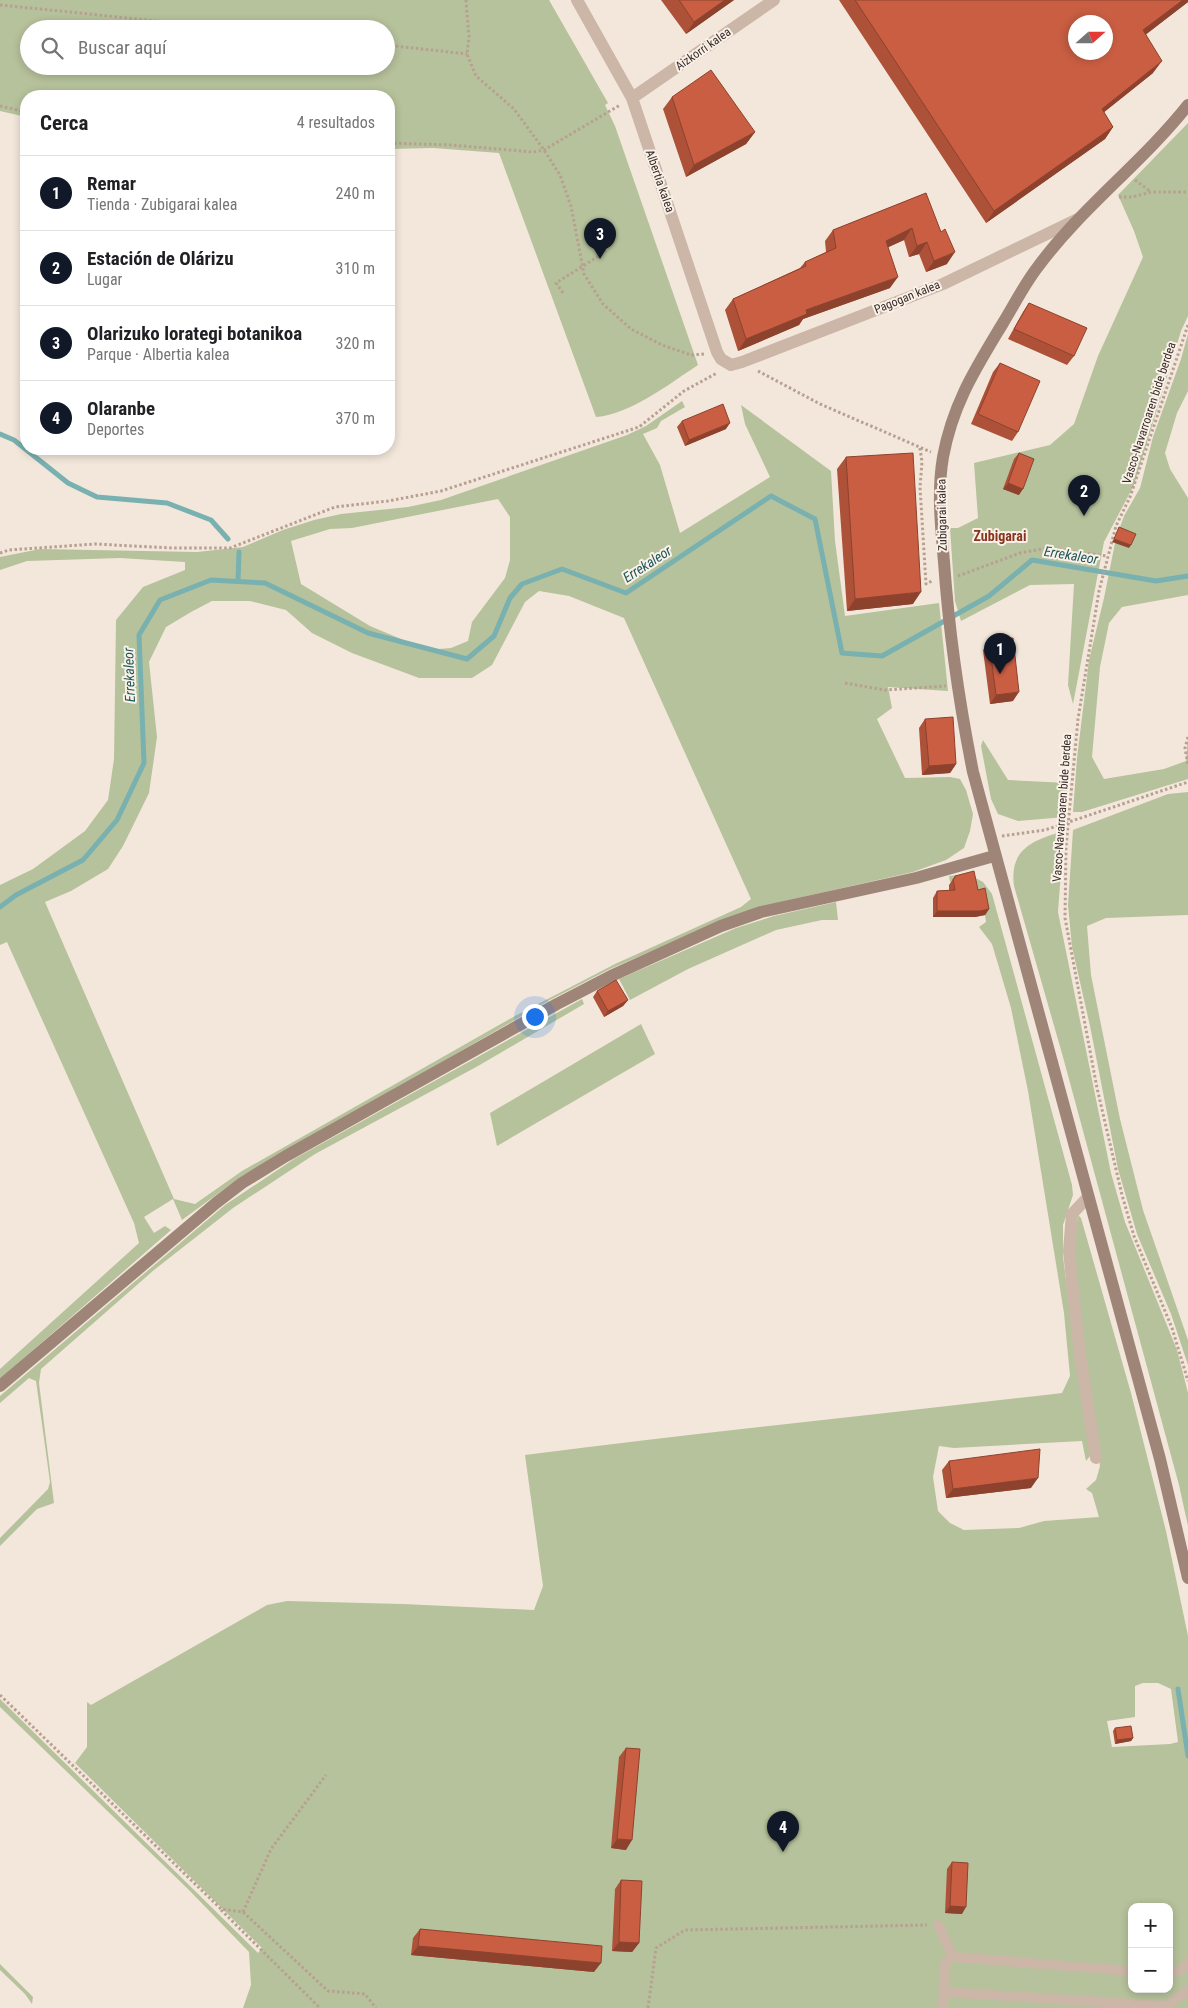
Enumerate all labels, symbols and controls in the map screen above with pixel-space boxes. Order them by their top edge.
north arrow [1068,15,1113,60]
search box [20,20,395,75]
street label: Aizkorri kalea [673,25,734,73]
icon: search [38,34,66,62]
text: Buscar aquí [78,36,167,59]
text: Cerca [40,111,88,135]
text: 4 resultados [297,113,375,132]
street label: Albertia kalea [643,148,677,214]
text: Remar [87,172,136,195]
text: 1 [52,184,60,203]
text: 240 m [336,184,375,203]
text: Tienda · Zubigarai kalea [87,195,237,214]
pin: 3 [584,218,616,259]
text: Estación de Olárizu [87,247,234,270]
text: 2 [52,259,60,278]
text: 310 m [336,259,375,278]
text: Lugar [87,270,122,289]
street label: Pagogan kalea [872,277,942,317]
text: Olarizuko lorategi botanikoa [87,322,302,345]
text: 3 [52,334,60,353]
text: 320 m [336,334,375,353]
street label: Vasco-Navarroaren bide berdea [1119,340,1179,486]
text: Parque · Albertia kalea [87,345,230,364]
text: Olaranbe [87,397,155,420]
text: 4 [52,409,60,428]
text: 370 m [336,409,375,428]
text: Deportes [87,420,144,439]
pin: 2 [1068,475,1100,516]
street label: Zubigarai kalea [934,479,950,551]
district label: Zubigarai [974,528,1026,544]
water label: Errekaleor [620,542,675,585]
water label: Errekaleor [1043,543,1100,567]
pin: 1 [984,633,1016,674]
water label: Errekaleor [120,647,138,702]
street label: Vasco-Navarroaren bide berdea [1050,733,1074,882]
your location [522,1004,548,1030]
pin: 4 [767,1811,799,1852]
map controls [1128,1903,1173,1993]
button: + [1128,1903,1173,1948]
button: − [1128,1948,1173,1993]

